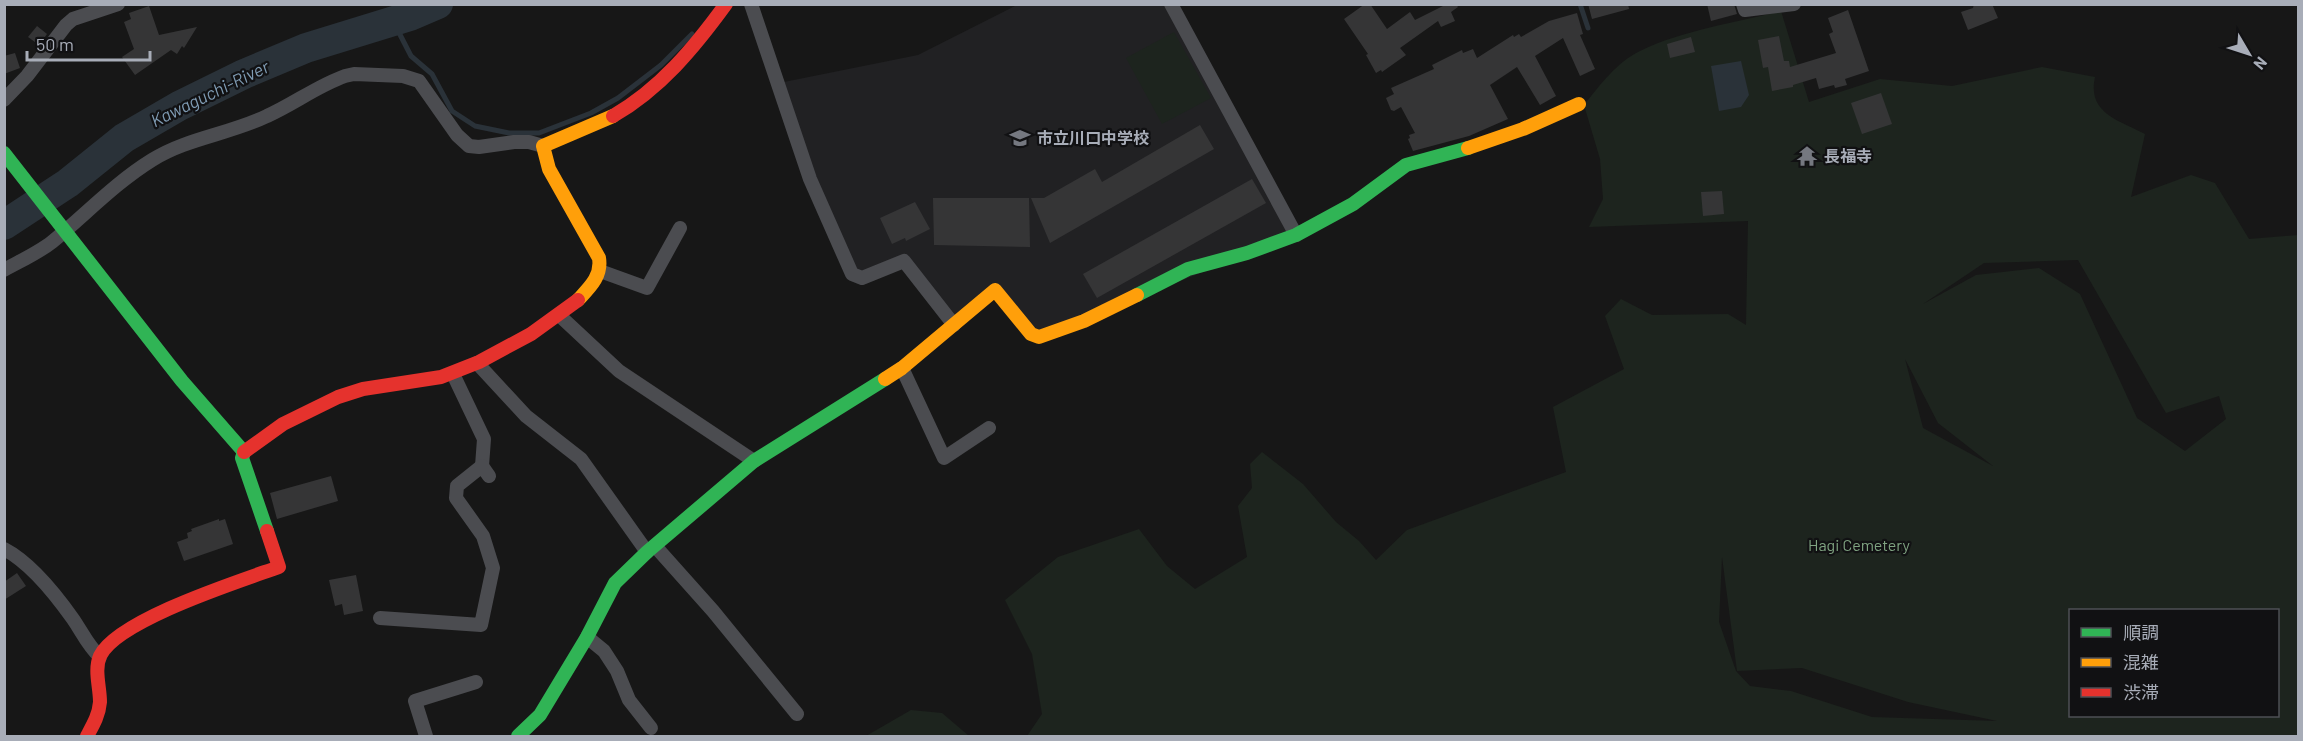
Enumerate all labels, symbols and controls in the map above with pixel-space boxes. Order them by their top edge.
scale bar [27,24,150,62]
north arrow [2219,24,2279,84]
text: 50 m [36,33,74,55]
text: N [2250,54,2272,74]
water label: Kawaguchi-River [147,55,273,131]
school or university icon: 市立川口中学校 [1008,126,1032,150]
place label: 市立川口中学校 [1037,128,1149,147]
temple icon: 長福寺 [1795,144,1819,168]
place label: 長福寺 [1824,146,1872,165]
park label: Hagi Cemetery [1808,535,1911,554]
legend [2069,609,2279,717]
text: 順調 [2123,621,2159,643]
text: 混雑 [2123,651,2159,673]
text: 渋滞 [2123,681,2159,703]

